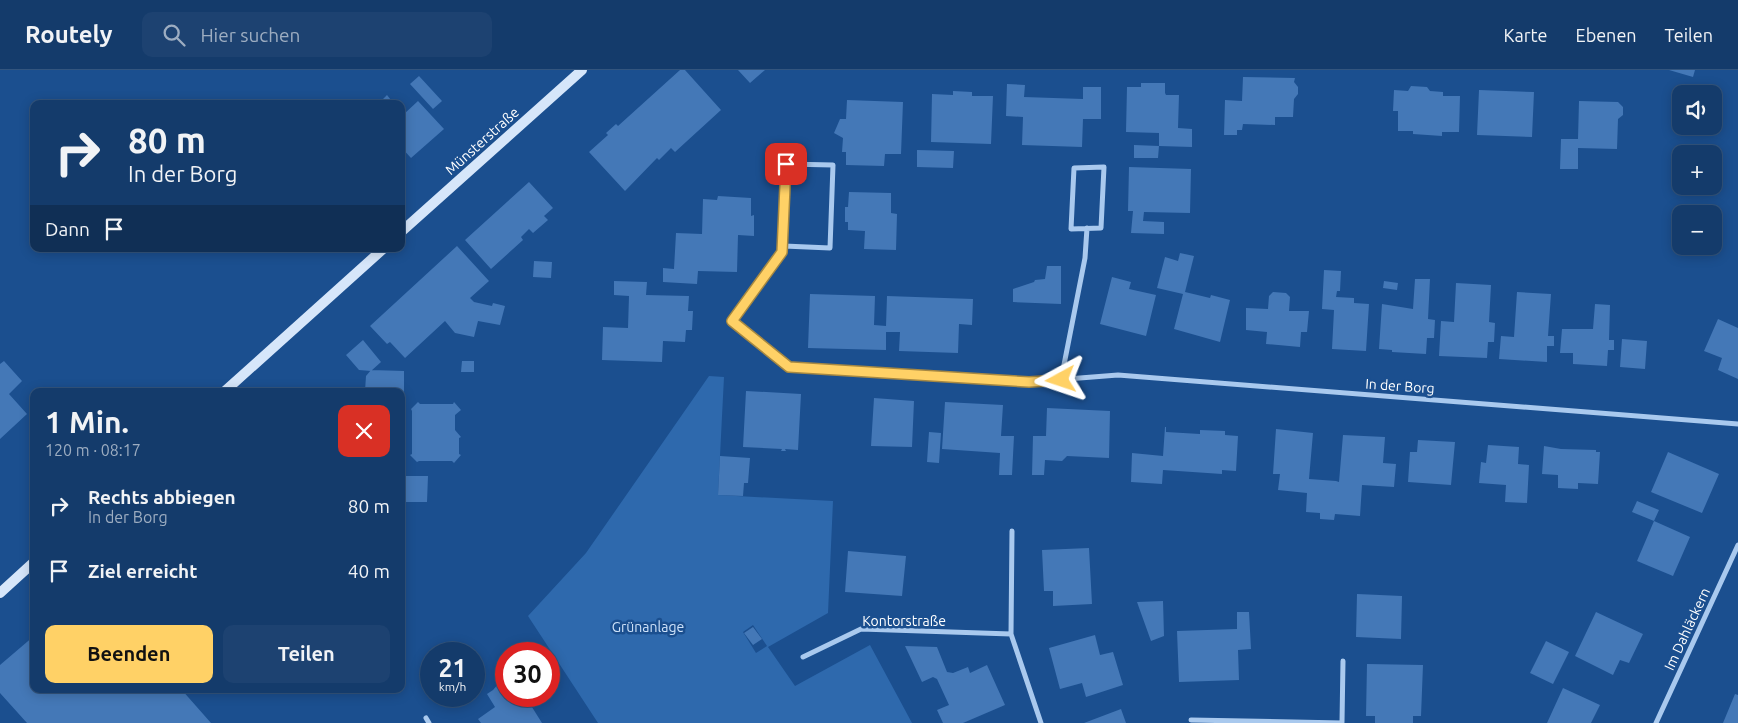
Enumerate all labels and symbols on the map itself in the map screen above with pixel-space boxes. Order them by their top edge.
street label: Münsterstraße [442,104,522,178]
pin [765,143,807,185]
position arrow [1034,353,1086,405]
street label: In der Borg [1365,376,1435,396]
street label: Im Dahläckern [1661,585,1713,673]
street label: Kontorstraße [862,613,946,629]
park label: Grünanlage [612,619,684,635]
speed limit sign: 30 [495,642,560,707]

